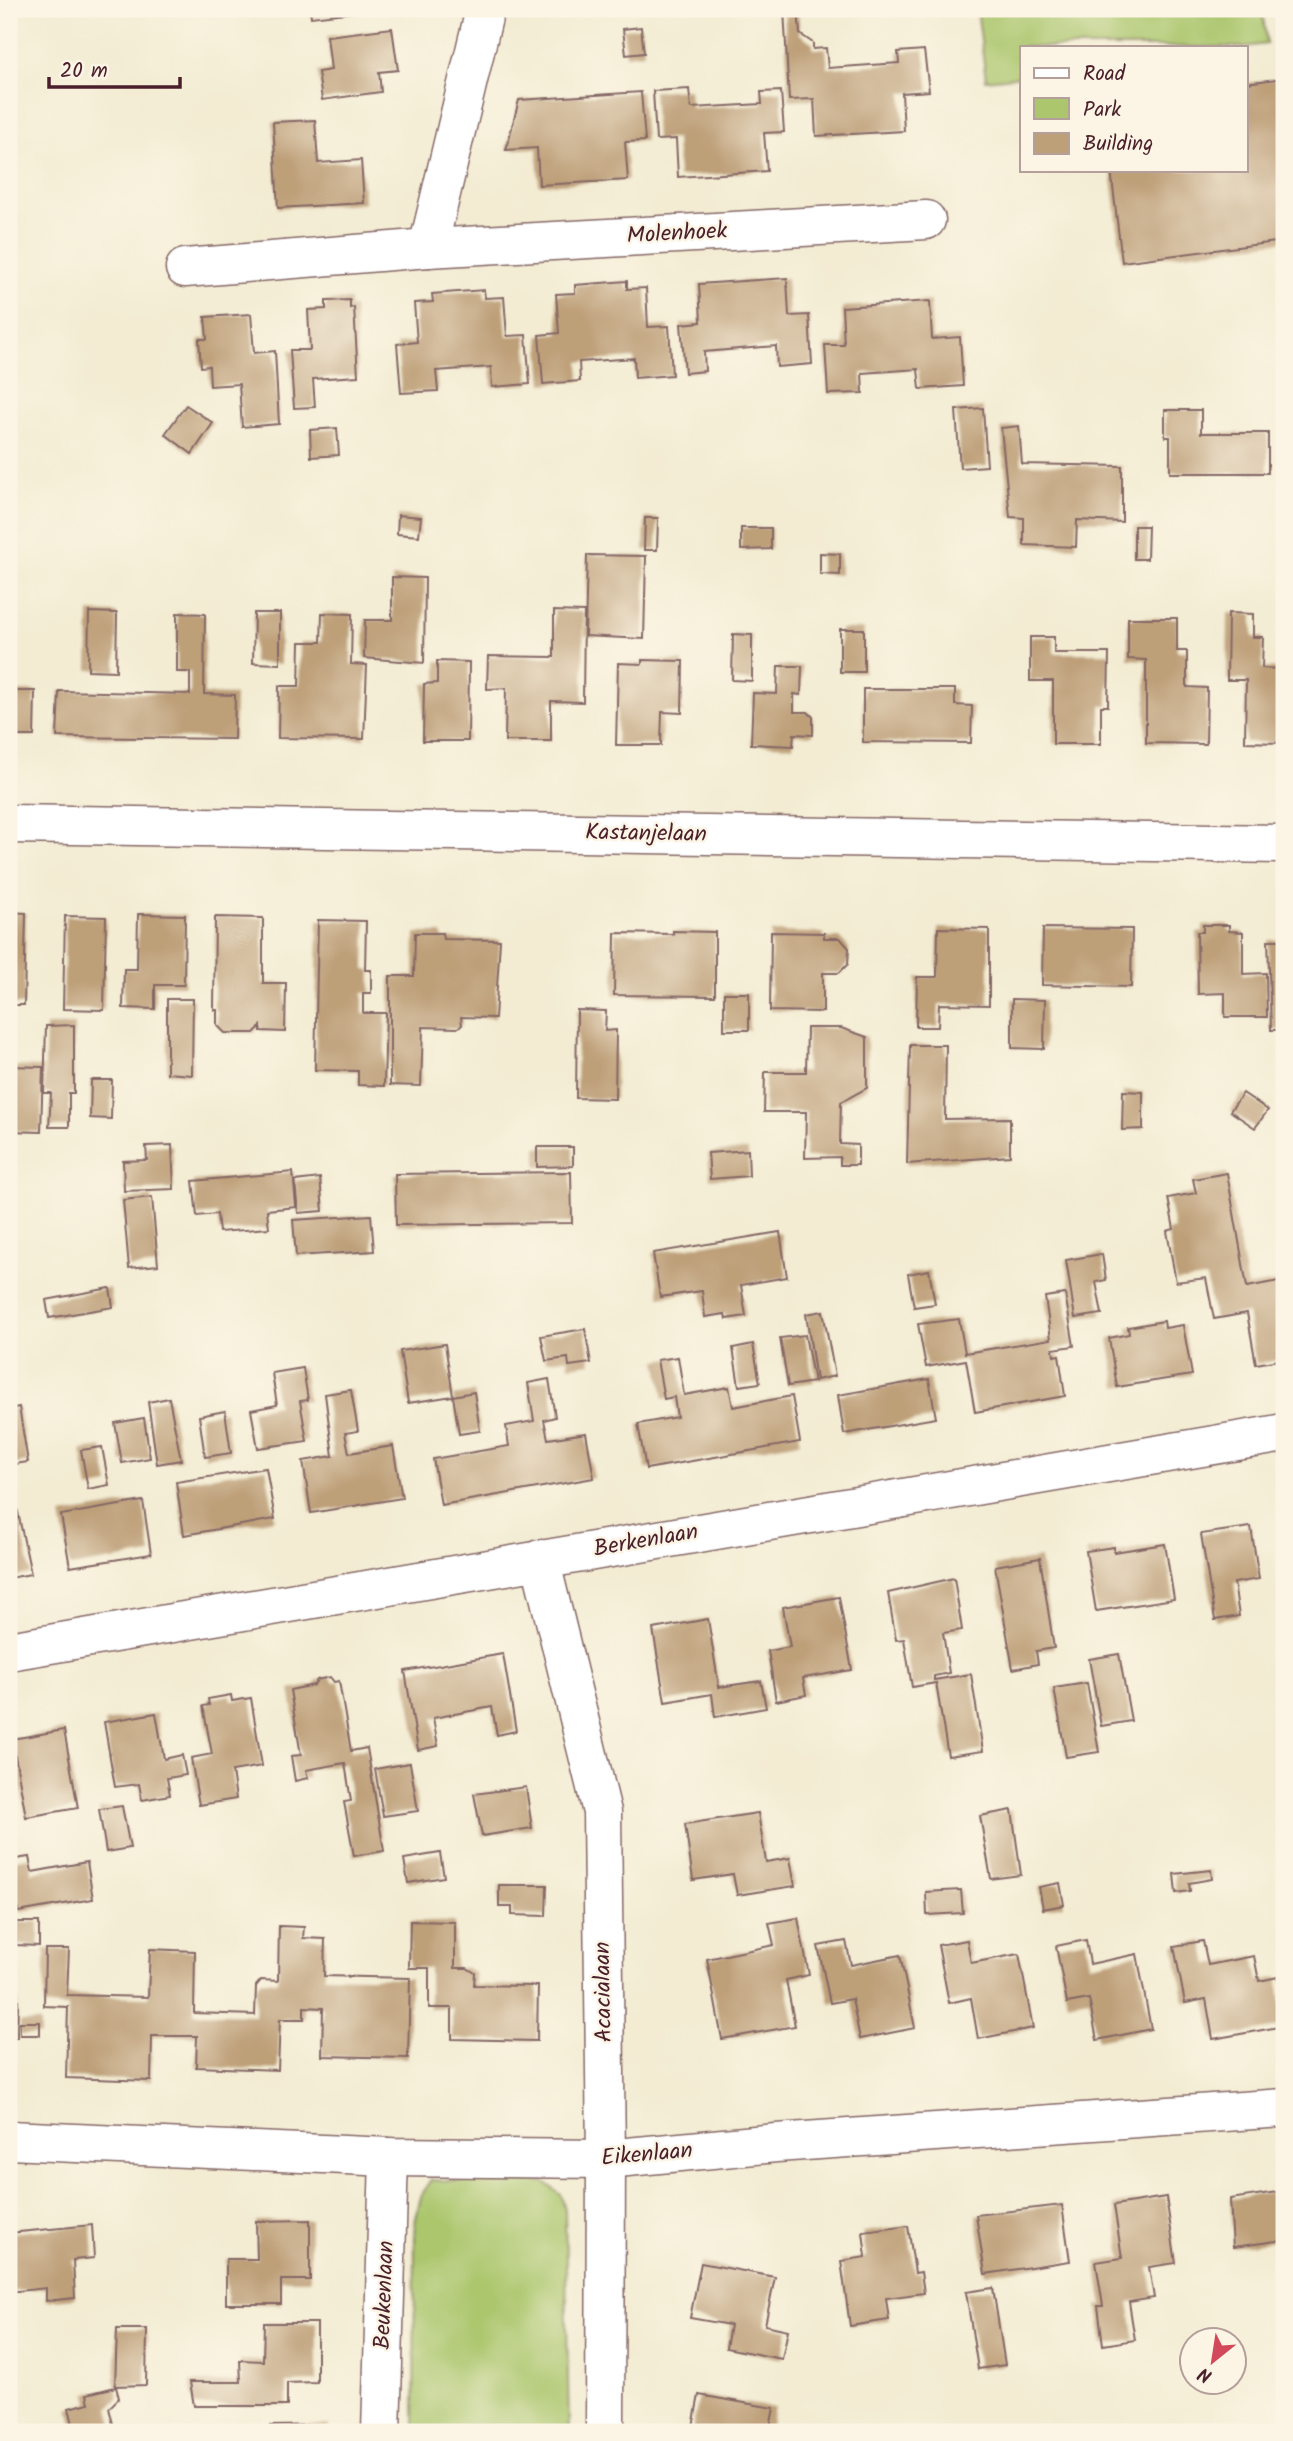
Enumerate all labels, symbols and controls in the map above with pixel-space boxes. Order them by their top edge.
scale bar [49,46,180,90]
legend [1020,46,1248,172]
text: 20 m [60,55,108,88]
text: Road [1083,58,1126,91]
text: Park [1083,94,1121,127]
text: Building [1083,128,1153,161]
street label: Molenhoek [626,213,728,255]
street label: Kastanjelaan [585,815,707,853]
street label: Berkenlaan [591,1514,701,1568]
street label: Acacialaan [585,1941,623,2043]
street label: Eikenlaan [600,2133,694,2177]
street label: Beukenlaan [365,2240,405,2350]
north arrow [1178,2326,1248,2396]
text: N [1193,2358,1218,2390]

